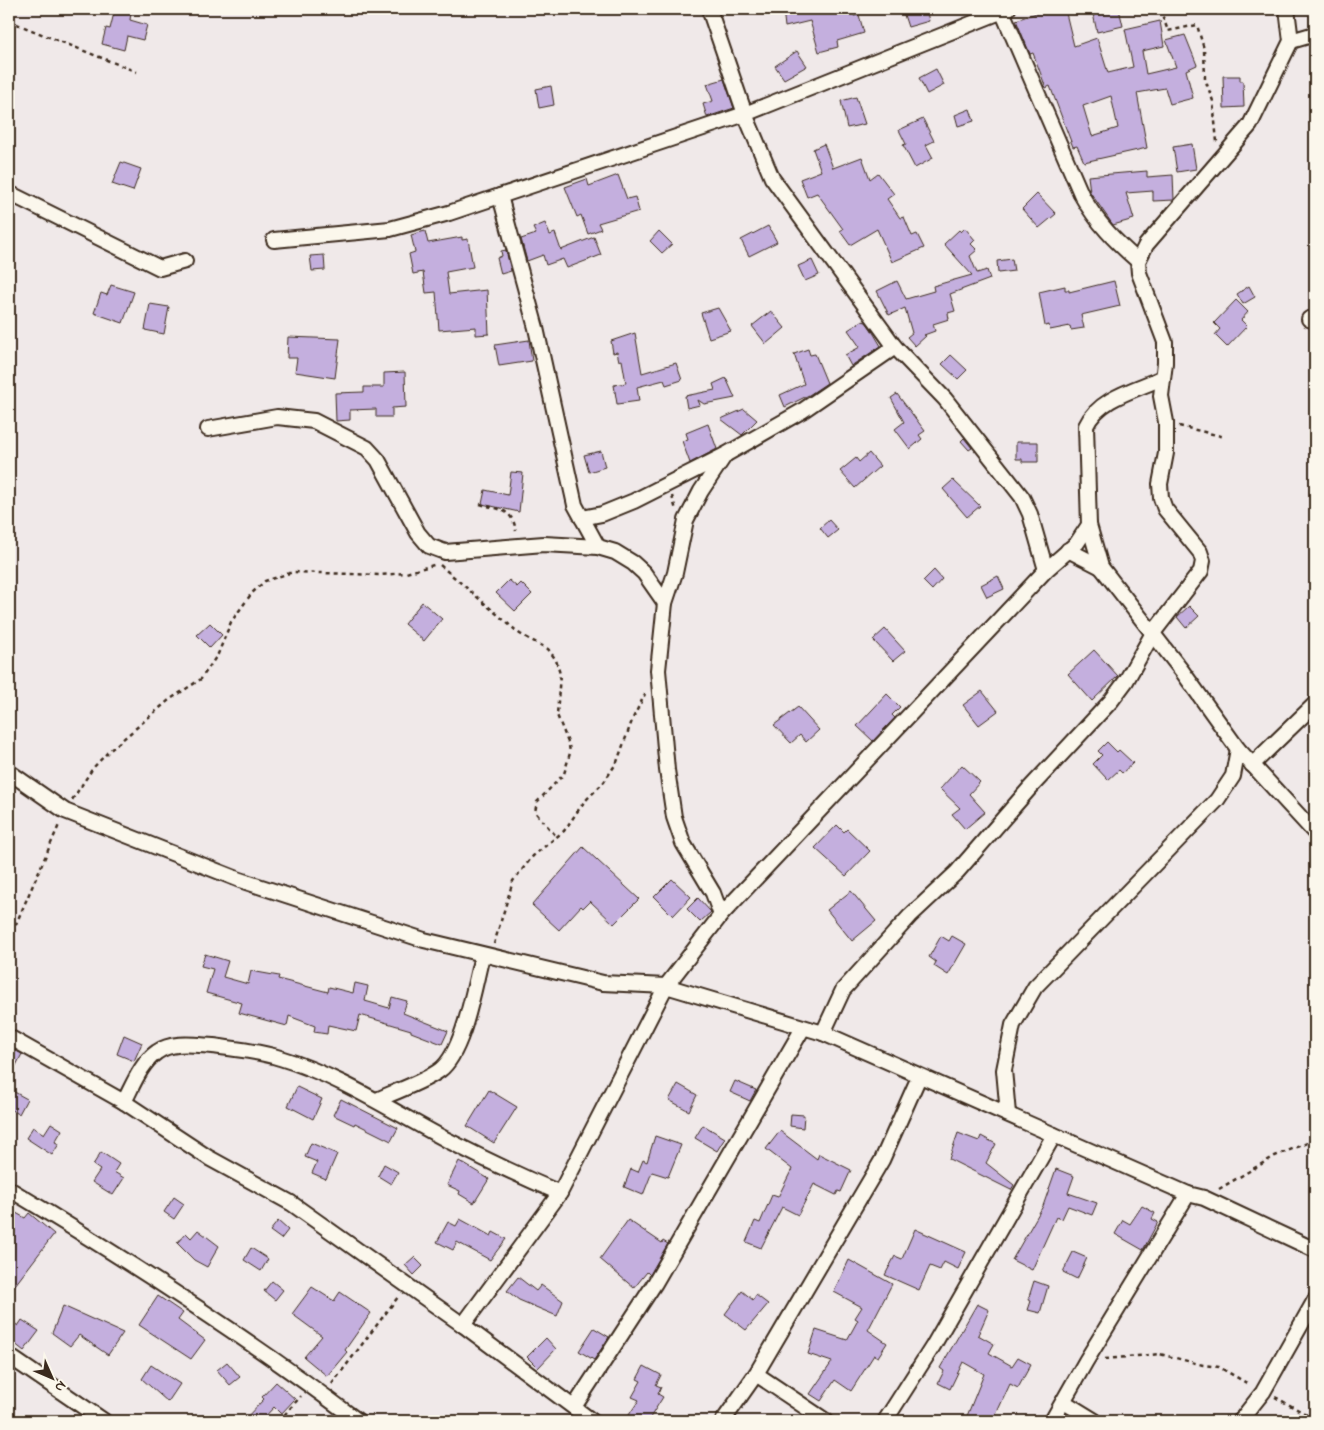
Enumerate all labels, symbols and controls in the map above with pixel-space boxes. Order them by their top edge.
north arrow [28,1352,78,1402]
text: N [49,1375,71,1397]

